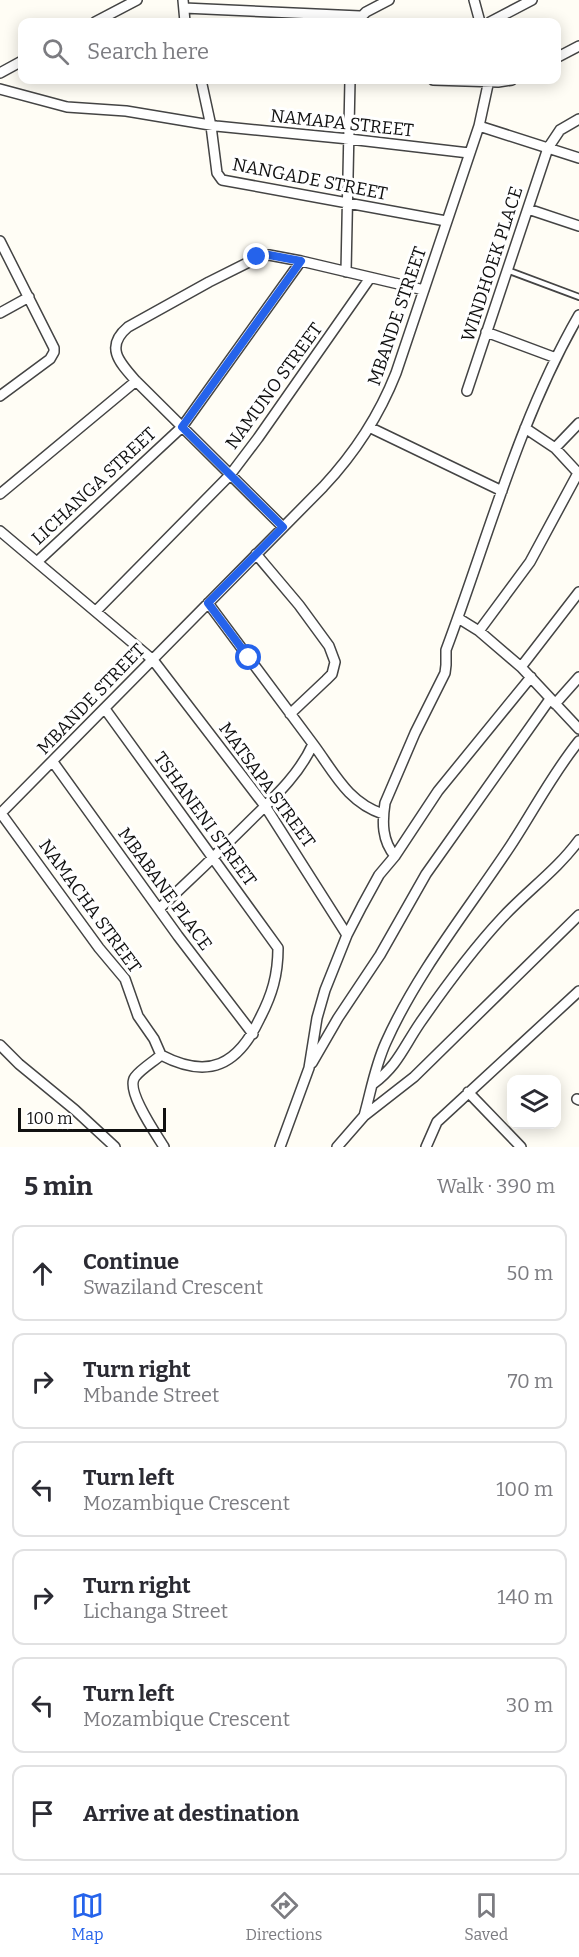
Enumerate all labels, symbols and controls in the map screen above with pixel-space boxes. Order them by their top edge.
search box [18,18,561,84]
icon: search [39,35,72,68]
text: Search here [87,38,209,65]
street label: NAMAPA STREET [269,105,415,142]
street label: NANGADE STREET [231,153,390,205]
street label: WINDHOEK PLACE [457,184,527,344]
route end [243,243,269,269]
street label: MBANDE STREET [363,243,431,388]
street label: NAMUNO STREET [221,318,327,453]
street label: LICHANGA STREET [27,422,161,549]
street label: MBANDE STREET [33,639,150,759]
route start [235,644,261,670]
street label: MATSAPA STREET [214,718,320,852]
street label: TSHANENI STREET [149,748,261,891]
street label: MBABANE PLACE [113,823,217,955]
street label: NAMACHA STREET [34,835,146,977]
map controls [507,1075,561,1129]
button: layers [507,1075,561,1129]
scale bar [18,1105,166,1132]
text: 100 m [27,1109,72,1128]
text: 5 min [24,1171,93,1202]
text: Walk · 390 m [437,1174,555,1198]
text: Continue [83,1248,179,1275]
icon: ahead [26,1257,59,1290]
text: 50 m [506,1261,553,1285]
text: Swaziland Crescent [83,1275,263,1299]
text: Turn right [83,1356,191,1383]
icon: right [26,1365,59,1398]
text: 70 m [507,1369,553,1393]
text: Mbande Street [83,1383,219,1407]
text: Turn left [83,1464,175,1491]
icon: left [26,1473,59,1506]
text: 100 m [496,1477,553,1501]
text: Mozambique Crescent [83,1491,290,1515]
text: Turn right [83,1572,191,1599]
icon: right [26,1581,59,1614]
text: 140 m [497,1585,553,1609]
text: Lichanga Street [83,1599,228,1623]
text: Turn left [83,1680,175,1707]
icon: left [26,1689,59,1722]
text: 30 m [506,1693,553,1717]
text: Mozambique Crescent [83,1707,290,1731]
icon: arrive [26,1797,59,1830]
text: Arrive at destination [83,1800,299,1827]
tab: Map [71,1889,104,1944]
tab: Directions [246,1889,323,1944]
tab: Saved [464,1889,508,1944]

